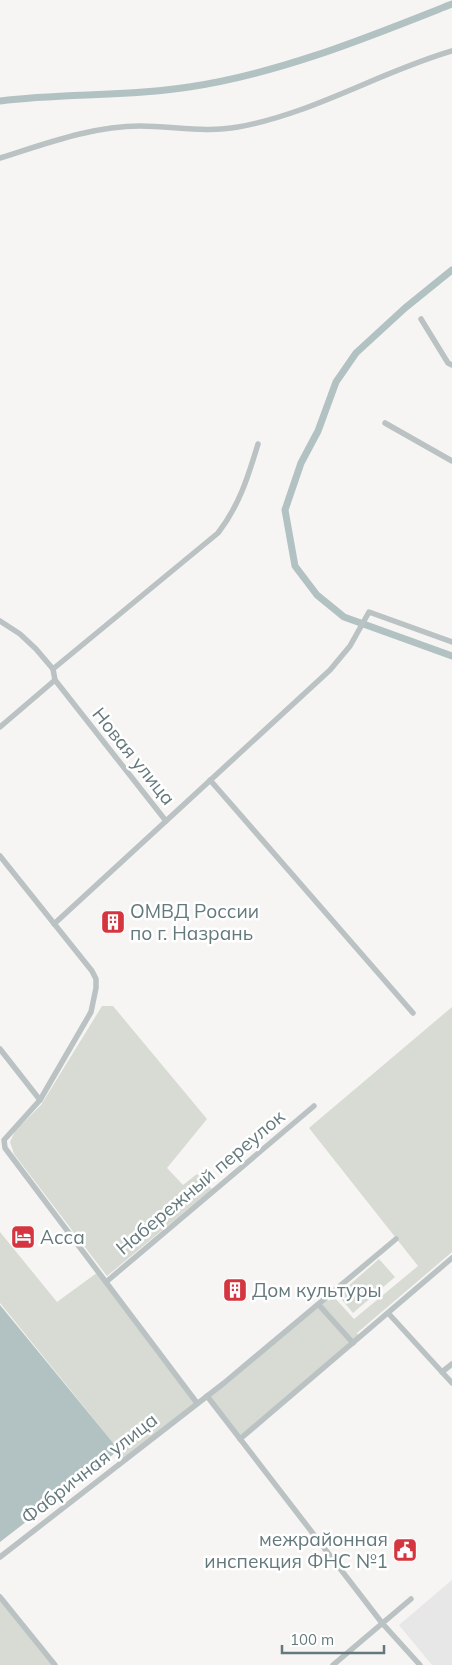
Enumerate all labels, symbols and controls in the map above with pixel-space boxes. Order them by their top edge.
street label: Новая улица [87,702,181,810]
place label: ОМВД России по г. Назрань [130,899,259,945]
building icon: ОМВД России по г. Назрань [100,909,126,935]
street label: Набережный переулок [111,1104,290,1260]
hotel icon: Асса [10,1224,36,1250]
place label: Асса [40,1225,85,1249]
building icon: Дом культуры [222,1277,248,1303]
place label: Дом культуры [252,1278,382,1302]
street label: Фабричная улица [16,1407,162,1529]
place label: межрайонная инспекция ФНС №1 [204,1527,388,1573]
public building icon: межрайонная инспекция ФНС №1 [392,1537,418,1563]
scale bar [282,1622,384,1654]
text: 100 m [290,1630,334,1649]

